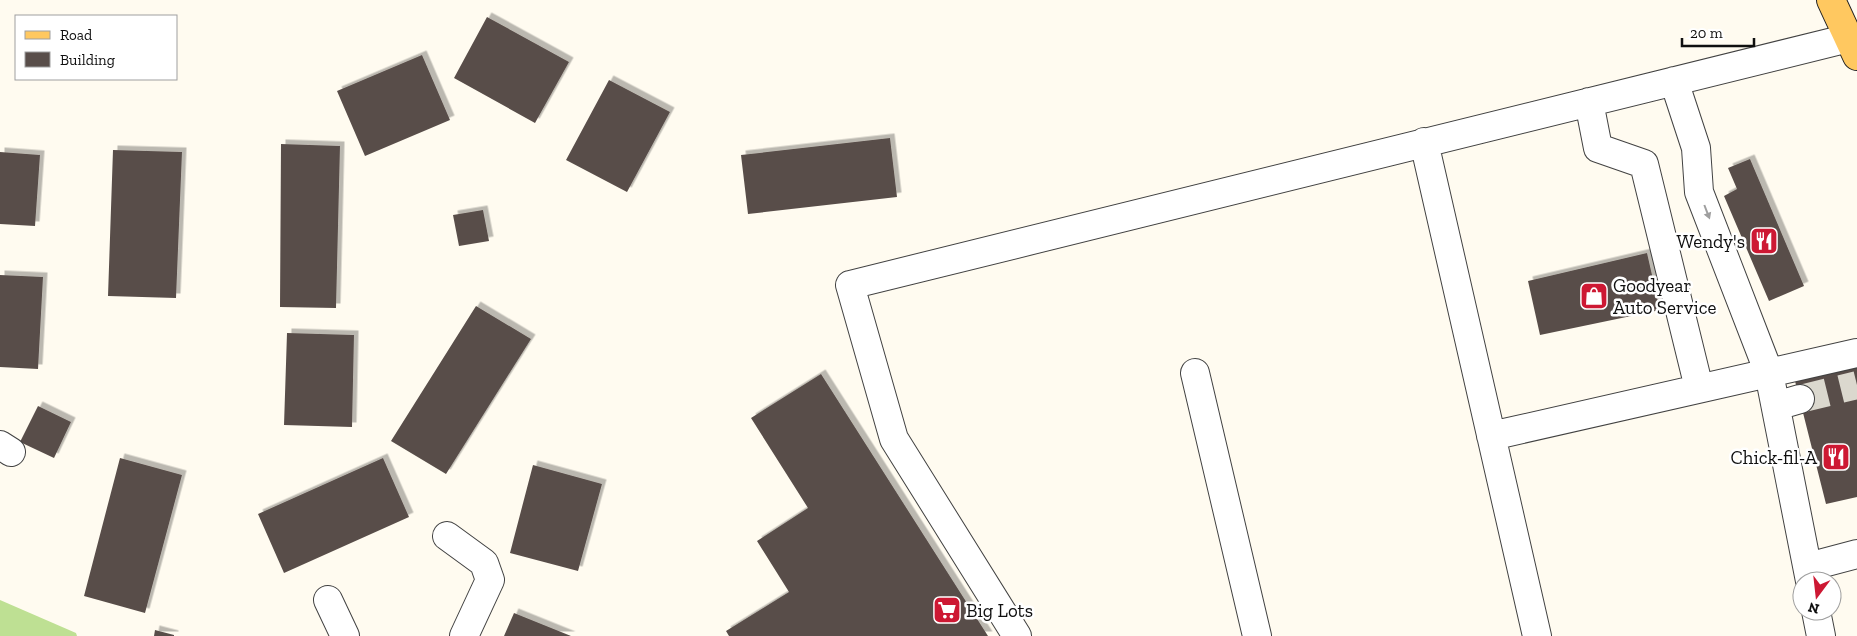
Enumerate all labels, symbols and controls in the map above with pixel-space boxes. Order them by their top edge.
legend [15,15,178,80]
scale bar [1682,15,1754,47]
text: 20 m [1690,24,1723,42]
text: Road [60,26,93,44]
text: Building [60,51,115,69]
one-way arrow [1703,205,1711,220]
restaurant icon: Wendy's [1749,226,1779,256]
place label: Wendy's [1676,230,1745,253]
place label: Goodyear Auto Service [1613,274,1717,319]
shop icon: Goodyear Auto Service [1579,281,1609,311]
restaurant icon: Chick-fil-A [1821,442,1851,472]
place label: Chick-fil-A [1731,446,1818,469]
north arrow [1792,571,1842,621]
supermarket icon: Big Lots [932,595,962,625]
text: N [1806,598,1821,618]
place label: Big Lots [966,599,1033,622]

